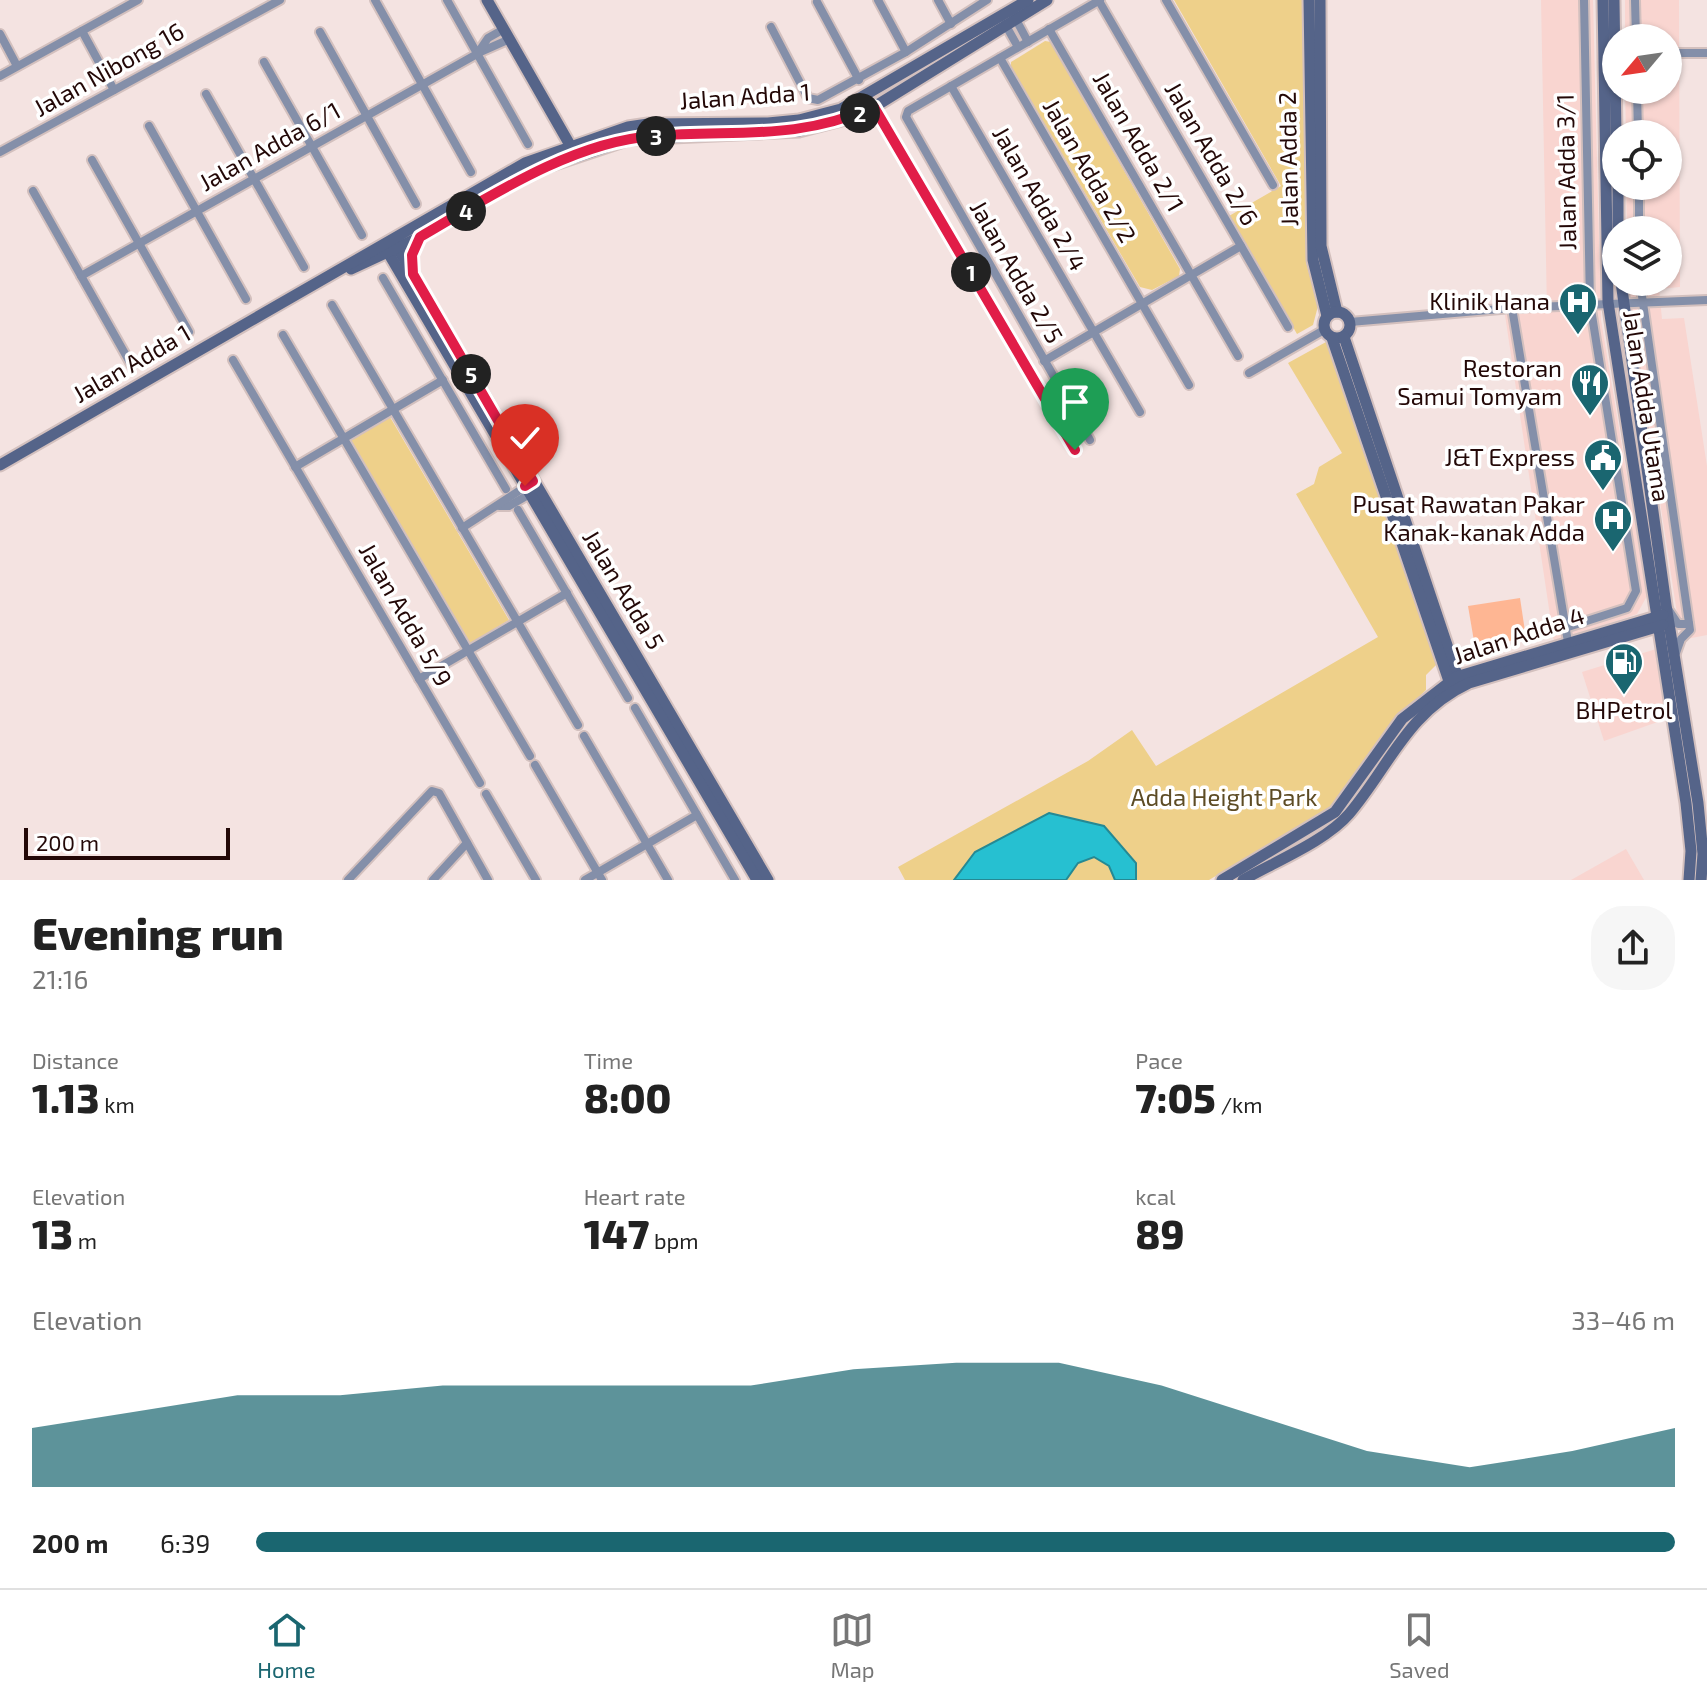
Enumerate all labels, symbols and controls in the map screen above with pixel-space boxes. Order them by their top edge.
street label: Jalan Nibong 16 [28,16,188,122]
north arrow [1602,24,1682,104]
map controls [1602,24,1682,296]
street label: Jalan Adda 2/1 [1088,66,1191,216]
street label: Jalan Adda 1 [679,76,811,115]
street label: Jalan Adda 2/6 [1160,76,1265,230]
street label: Jalan Adda 2 [1272,91,1303,227]
pin: 2 [840,93,880,133]
street label: Jalan Adda 2/2 [1038,93,1143,247]
street label: Jalan Adda 3/1 [1550,93,1581,251]
street label: Jalan Adda 6/1 [194,95,345,196]
text: 2 [854,100,866,126]
pin: 3 [636,116,676,156]
button: locate [1602,120,1682,200]
street label: Jalan Adda 2/4 [987,121,1093,276]
text: 3 [650,123,662,149]
pin: 4 [446,191,486,231]
street label: Jalan Adda 2/5 [965,195,1070,348]
text: 4 [459,198,473,224]
button: layers [1602,216,1682,296]
pin: 1 [951,252,991,292]
text: 1 [966,259,976,285]
hospital icon: Klinik Hana [1557,281,1599,336]
place label: Klinik Hana [1429,286,1550,315]
street label: Jalan Adda Utama [1618,308,1677,504]
street label: Jalan Adda 1 [67,317,195,408]
place label: Restoran Samui Tomyam [1397,353,1562,410]
pin: 5 [451,354,491,394]
text: 5 [465,361,477,387]
restaurant icon: Restoran Samui Tomyam [1569,362,1611,417]
pin [1041,368,1109,450]
icon: arrive [1053,380,1097,424]
pin [491,404,559,486]
icon: check [503,416,547,460]
public building icon: J&T Express [1582,437,1624,492]
place label: J&T Express [1444,442,1575,471]
place label: Pusat Rawatan Pakar Kanak-kanak Adda [1353,489,1585,546]
hospital icon: Pusat Rawatan Pakar Kanak-kanak Adda [1592,498,1634,553]
street label: Jalan Adda 5 [577,524,671,654]
street label: Jalan Adda 5/9 [354,538,459,691]
street label: Jalan Adda 4 [1449,600,1588,669]
fuel station icon: BHPetrol [1603,641,1645,696]
place label: BHPetrol [1575,695,1673,724]
park label: Adda Height Park [1131,782,1317,811]
scale bar [24,824,230,860]
text: 200 m [36,829,99,855]
text: Evening run [32,906,284,959]
button: share [1591,906,1675,990]
text: 21:16 [32,963,88,994]
text: Distance [32,1047,119,1073]
text: Time [584,1047,633,1073]
text: Pace [1135,1047,1183,1073]
text: 1.13 [32,1073,99,1121]
text: 8:00 [584,1073,671,1121]
text: 7:05 [1135,1073,1216,1121]
text: km [99,1091,135,1117]
text: /km [1216,1091,1263,1117]
text: Elevation [32,1183,125,1209]
text: Heart rate [584,1183,685,1209]
text: kcal [1135,1183,1176,1209]
text: 13 [32,1209,73,1257]
text: 147 [584,1209,649,1257]
text: 89 [1135,1209,1185,1257]
text: m [73,1227,97,1253]
text: bpm [649,1227,699,1253]
text: Elevation [32,1304,142,1335]
text: 33–46 m [1571,1304,1675,1335]
text: 200 m [32,1527,108,1558]
text: 6:39 [160,1527,210,1558]
tab: Home [257,1608,316,1682]
tab: Map [830,1608,875,1682]
tab: Saved [1389,1608,1450,1682]

